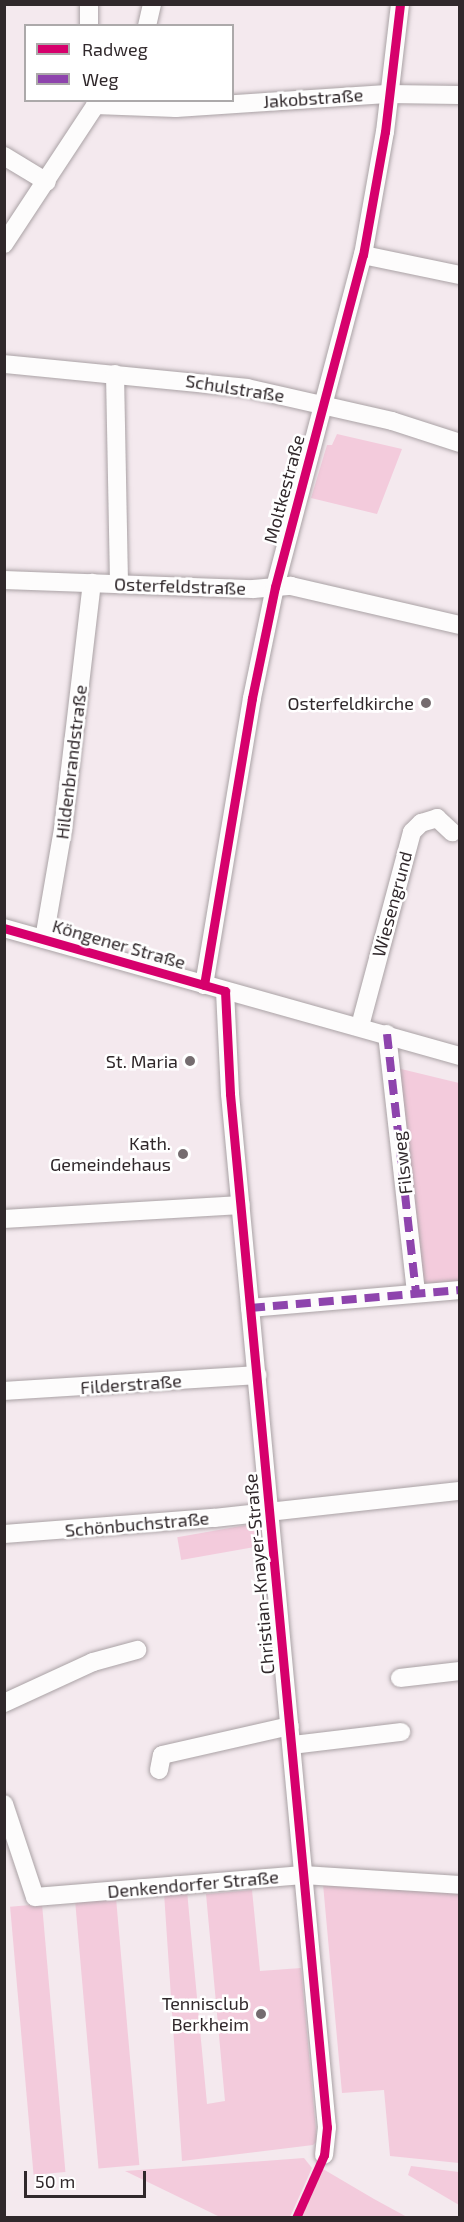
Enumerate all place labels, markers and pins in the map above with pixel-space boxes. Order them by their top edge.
place label: Osterfeldkirche [288,692,414,714]
marker: Osterfeldkirche [419,696,433,710]
place label: St. Maria [106,1050,178,1072]
marker: St. Maria [183,1054,197,1068]
place label: Kath. Gemeindehaus [50,1133,171,1176]
marker: Kath. Gemeindehaus [176,1147,190,1161]
place label: Tennisclub Berkheim [162,1993,249,2036]
marker: Tennisclub Berkheim [254,2007,268,2021]

